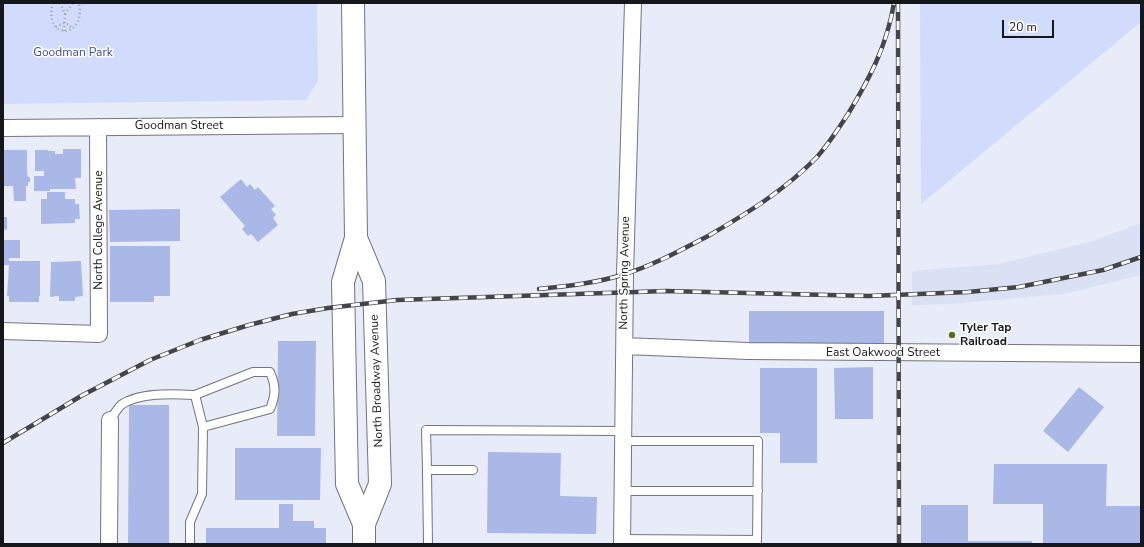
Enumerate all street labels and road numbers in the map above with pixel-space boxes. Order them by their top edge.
street label: Goodman Street [135,119,223,133]
street label: North College Avenue [92,170,106,290]
street label: North Spring Avenue [617,216,633,330]
street label: North Broadway Avenue [367,314,387,448]
street label: East Oakwood Street [826,346,940,360]

